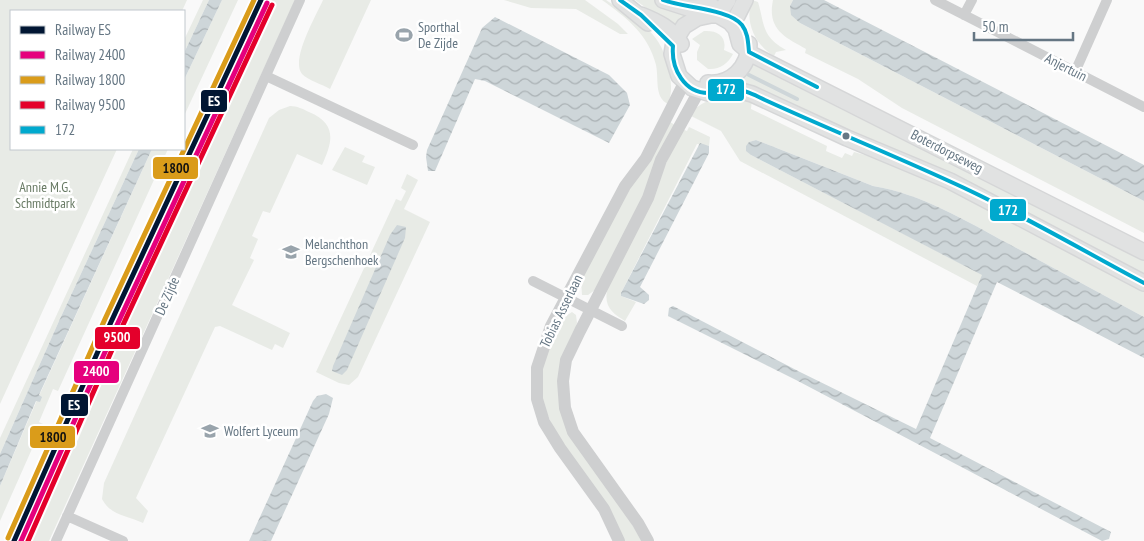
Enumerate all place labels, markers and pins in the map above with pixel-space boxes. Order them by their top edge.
place label: Sporthal De Zijde [418,18,460,52]
sports icon: Sporthal De Zijde [394,25,414,45]
unlabelled marker [841,131,851,141]
place label: Melanchthon Bergschenhoek [305,235,379,269]
school or university icon: Melanchthon Bergschenhoek [281,242,301,262]
school or university icon: Wolfert Lyceum [200,421,220,441]
place label: Wolfert Lyceum [224,422,298,440]

